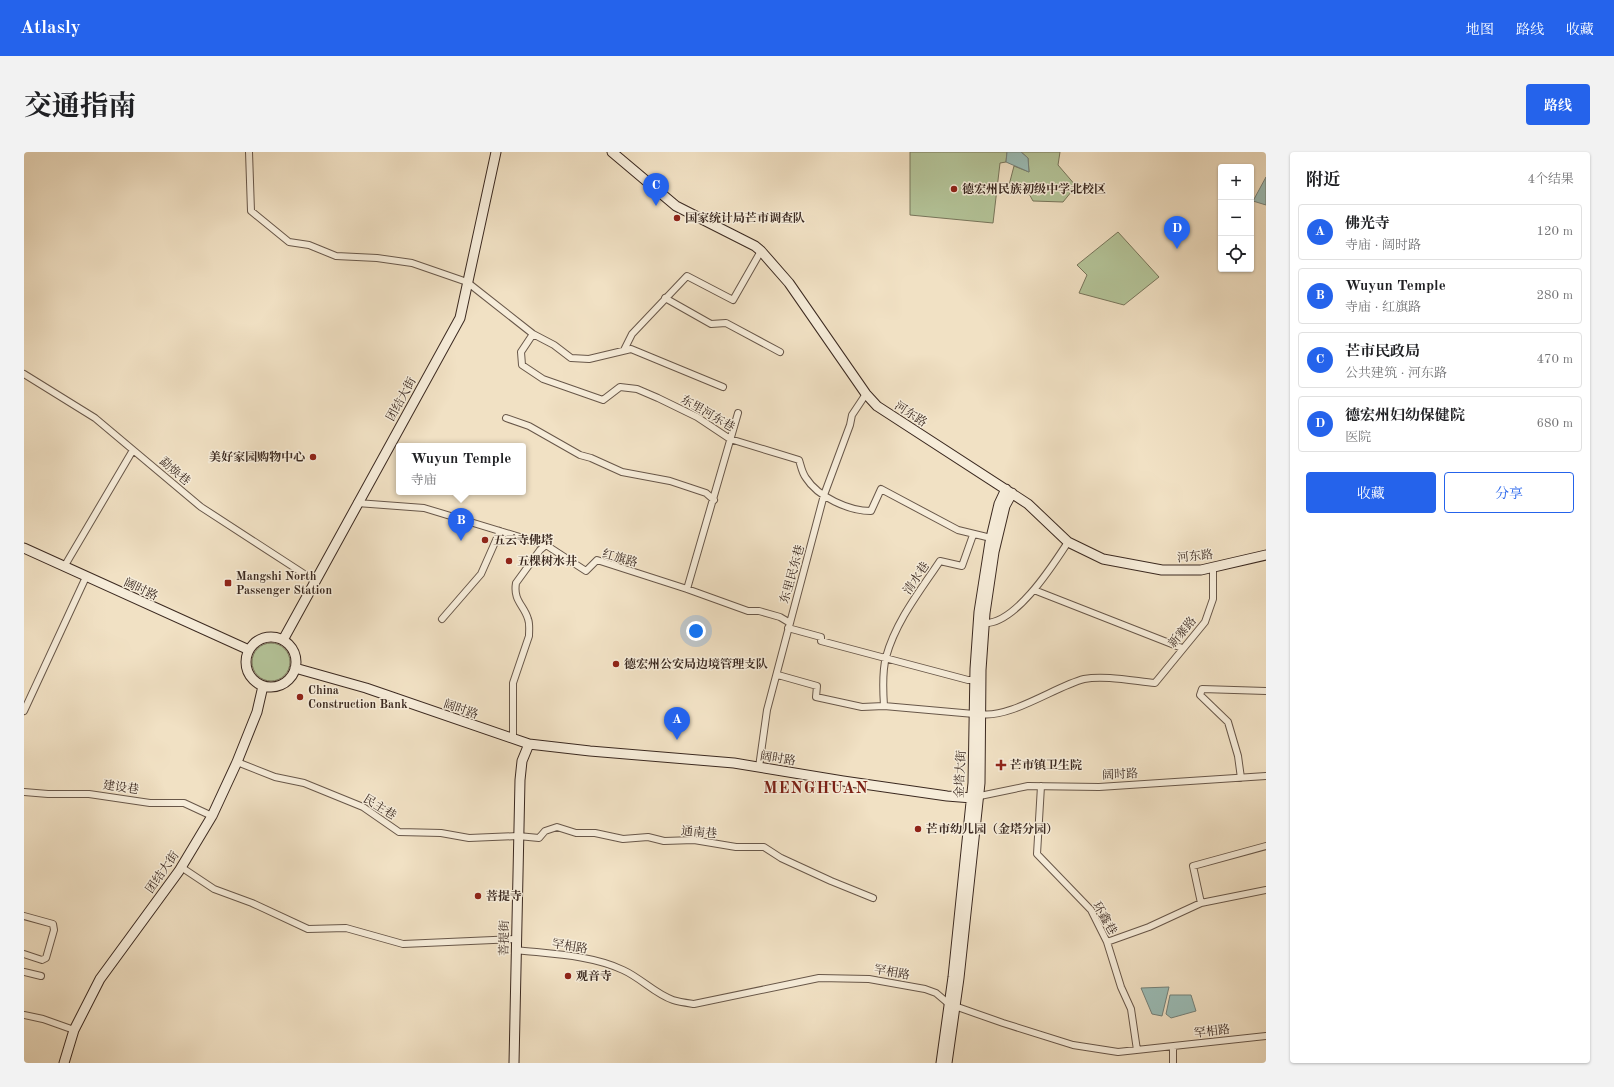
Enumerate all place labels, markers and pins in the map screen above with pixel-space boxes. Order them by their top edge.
pin: C [643,173,669,206]
place label: 德宏州民族初级中学北校区 [962,182,1106,196]
marker: 德宏州民族初级中学北校区 [949,184,959,194]
place label: 国家统计局芒市调查队 [685,211,805,225]
marker: 国家统计局芒市调查队 [672,213,682,223]
pin: D [1164,216,1190,249]
place label: 美好家园购物中心 [209,450,305,464]
marker: 美好家园购物中心 [308,452,318,462]
pin: B [448,508,474,541]
place label: 五云寺佛塔 [493,533,553,547]
marker: 五云寺佛塔 [480,535,490,545]
place label: 五棵树水井 [517,554,577,568]
marker: 五棵树水井 [504,556,514,566]
place label: Mangshi North Passenger Station [236,571,332,597]
marker: Mangshi North Passenger Station [223,578,233,588]
place label: 德宏州公安局边境管理支队 [624,657,768,671]
marker: 德宏州公安局边境管理支队 [611,659,621,669]
place label: China Construction Bank [308,685,408,711]
marker: China Construction Bank [295,692,305,702]
pin: A [664,707,690,740]
place label: 芒市镇卫生院 [1010,758,1082,772]
marker: 芒市镇卫生院 [995,759,1007,771]
place label: 芒市幼儿园（金塔分园） [926,822,1058,836]
marker: 芒市幼儿园（金塔分园） [913,824,923,834]
place label: 菩提寺 [486,889,522,903]
marker: 菩提寺 [473,891,483,901]
place label: 观音寺 [576,969,612,983]
marker: 观音寺 [563,971,573,981]

